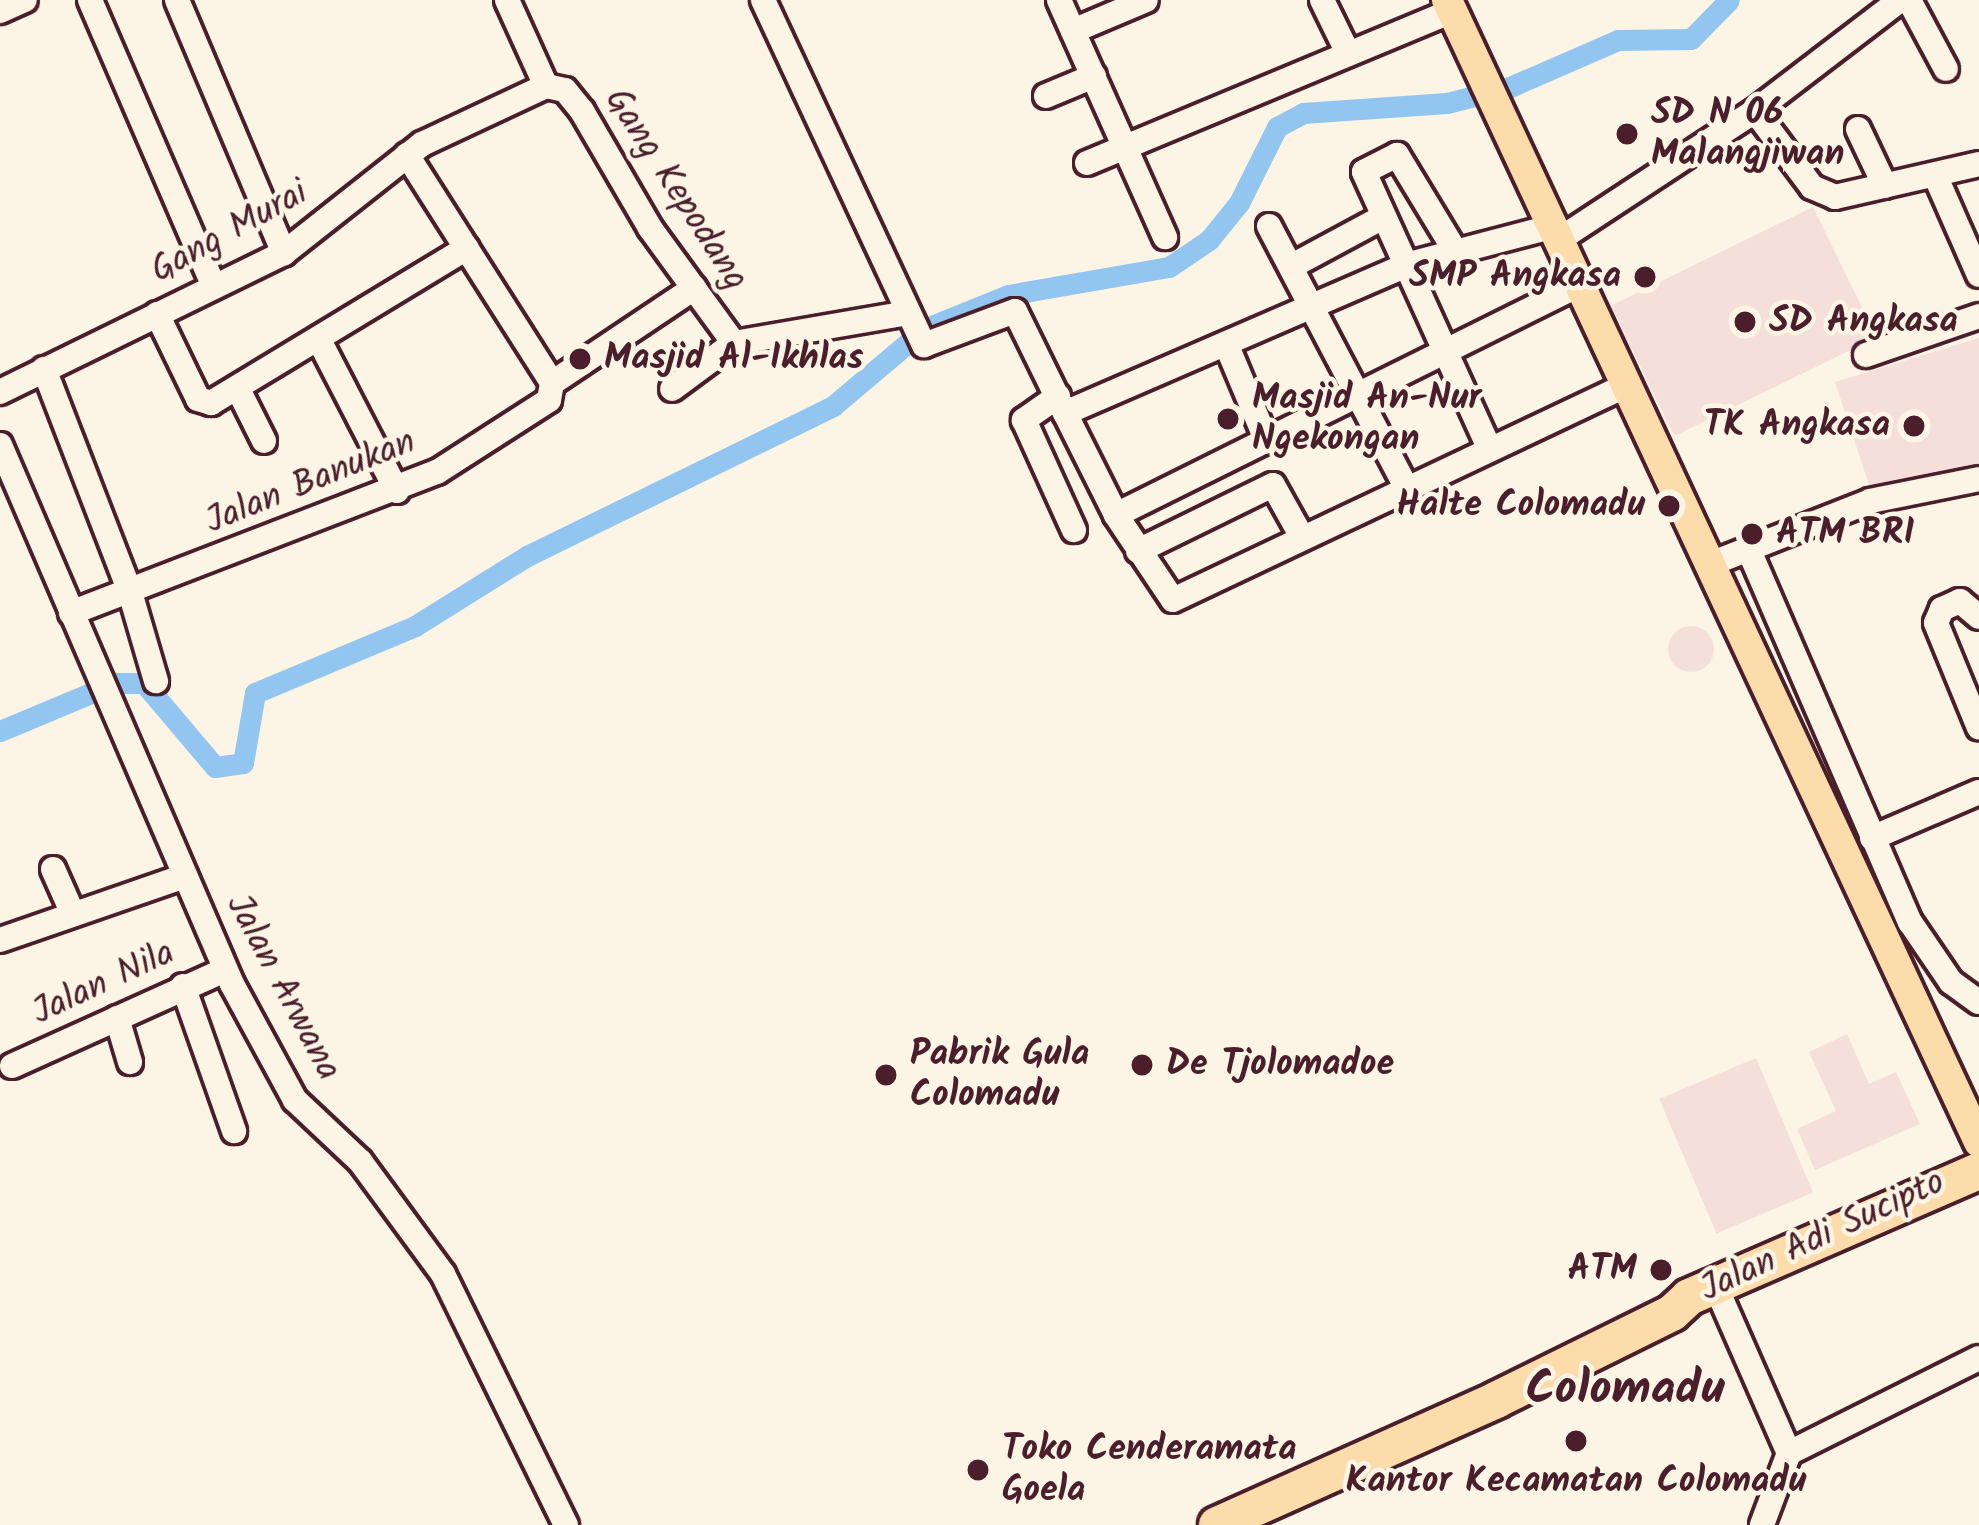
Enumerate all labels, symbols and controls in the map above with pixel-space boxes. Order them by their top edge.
street label: Gang Kepodang [594,81,756,299]
place label: SD N 06 Malangjiwan [1651,91,1844,176]
marker: SD N 06 Malangjiwan [1614,121,1640,147]
street label: Gang Murai [144,172,316,294]
place label: SMP Angkasa [1409,255,1621,299]
marker: SMP Angkasa [1632,264,1658,290]
place label: SD Angkasa [1769,300,1958,344]
marker: SD Angkasa [1732,309,1758,335]
place label: Masjid Al-Ikhlas [604,337,864,381]
marker: Masjid Al-Ikhlas [567,346,593,372]
place label: Masjid An-Nur Ngekongan [1252,376,1481,461]
place label: TK Angkasa [1704,404,1890,448]
marker: Masjid An-Nur Ngekongan [1215,406,1241,432]
marker: TK Angkasa [1901,413,1927,439]
street label: Jalan Banukan [200,421,422,545]
place label: Halte Colomadu [1397,484,1645,528]
marker: Halte Colomadu [1656,493,1682,519]
place label: ATM BRI [1776,512,1915,556]
marker: ATM BRI [1739,521,1765,547]
street label: Jalan Arwana [215,888,349,1088]
street label: Jalan Nila [26,932,182,1036]
place label: Pabrik Gula Colomadu [910,1032,1089,1117]
place label: De Tjolomadoe [1166,1043,1394,1087]
marker: De Tjolomadoe [1129,1052,1155,1078]
marker: Pabrik Gula Colomadu [873,1062,899,1088]
street label: Jalan Adi Sucipto [1694,1162,1952,1312]
place label: ATM [1568,1248,1637,1292]
marker: ATM [1648,1257,1674,1283]
district label: Colomadu [1525,1362,1725,1420]
place label: Toko Cenderamata Goela [1002,1427,1297,1512]
marker: Kantor Kecamatan Colomadu [1563,1428,1589,1454]
marker: Toko Cenderamata Goela [965,1457,991,1483]
place label: Kantor Kecamatan Colomadu [1346,1460,1806,1504]

